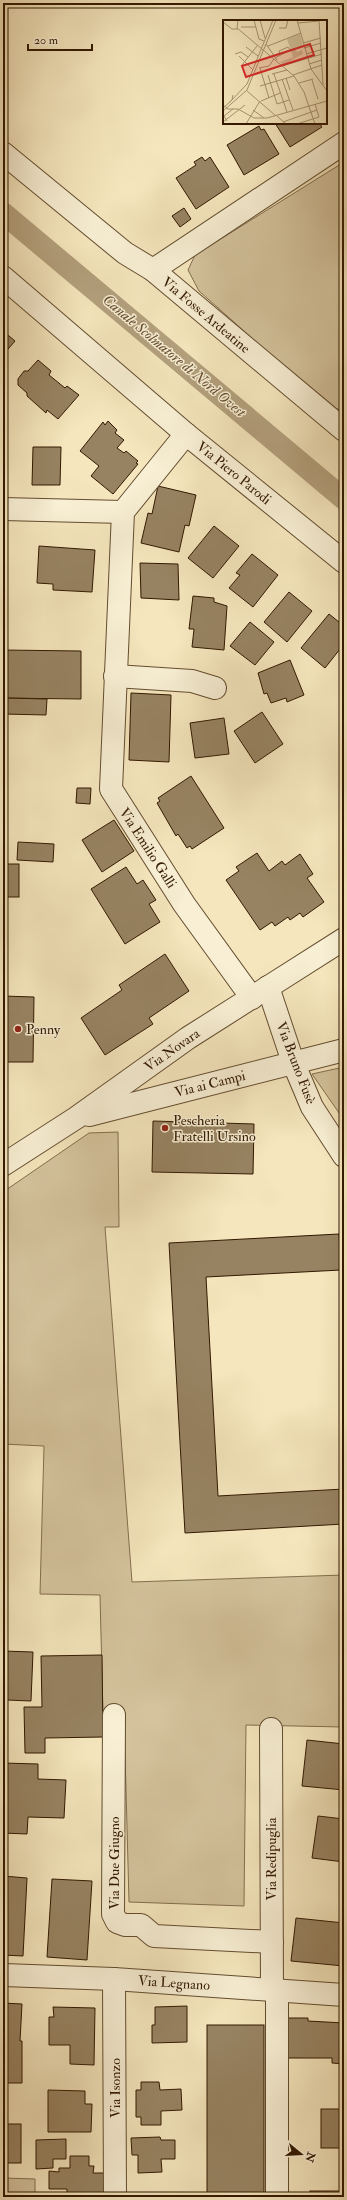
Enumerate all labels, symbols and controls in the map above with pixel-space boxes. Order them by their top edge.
inset map [223,20,327,124]
scale bar [28,26,92,52]
text: 20 m [34,33,59,48]
street label: Via Fosse Ardeatine [159,273,254,357]
water label: Canale Scolmatore di Nord Ovest [98,290,250,422]
street label: Via Piero Parodi [193,438,275,508]
street label: Via Emilio Galli [116,805,180,892]
street label: Via Bruno Fusè [272,1019,320,1107]
place label: Penny [26,1021,61,1039]
marker: Penny [13,1024,23,1034]
street label: Via Novara [141,1025,203,1075]
street label: Via ai Campi [173,1067,248,1102]
place label: Pescheria Fratelli Ursino [173,1112,256,1145]
marker: Pescheria Fratelli Ursino [160,1123,170,1133]
street label: Via Due Giugno [106,1816,123,1910]
street label: Via Redipuglia [263,1817,281,1900]
street label: Via Legnano [137,1972,211,1994]
street label: Via Isonzo [107,2058,124,2118]
north arrow [281,2134,321,2174]
text: N [302,2149,318,2165]

